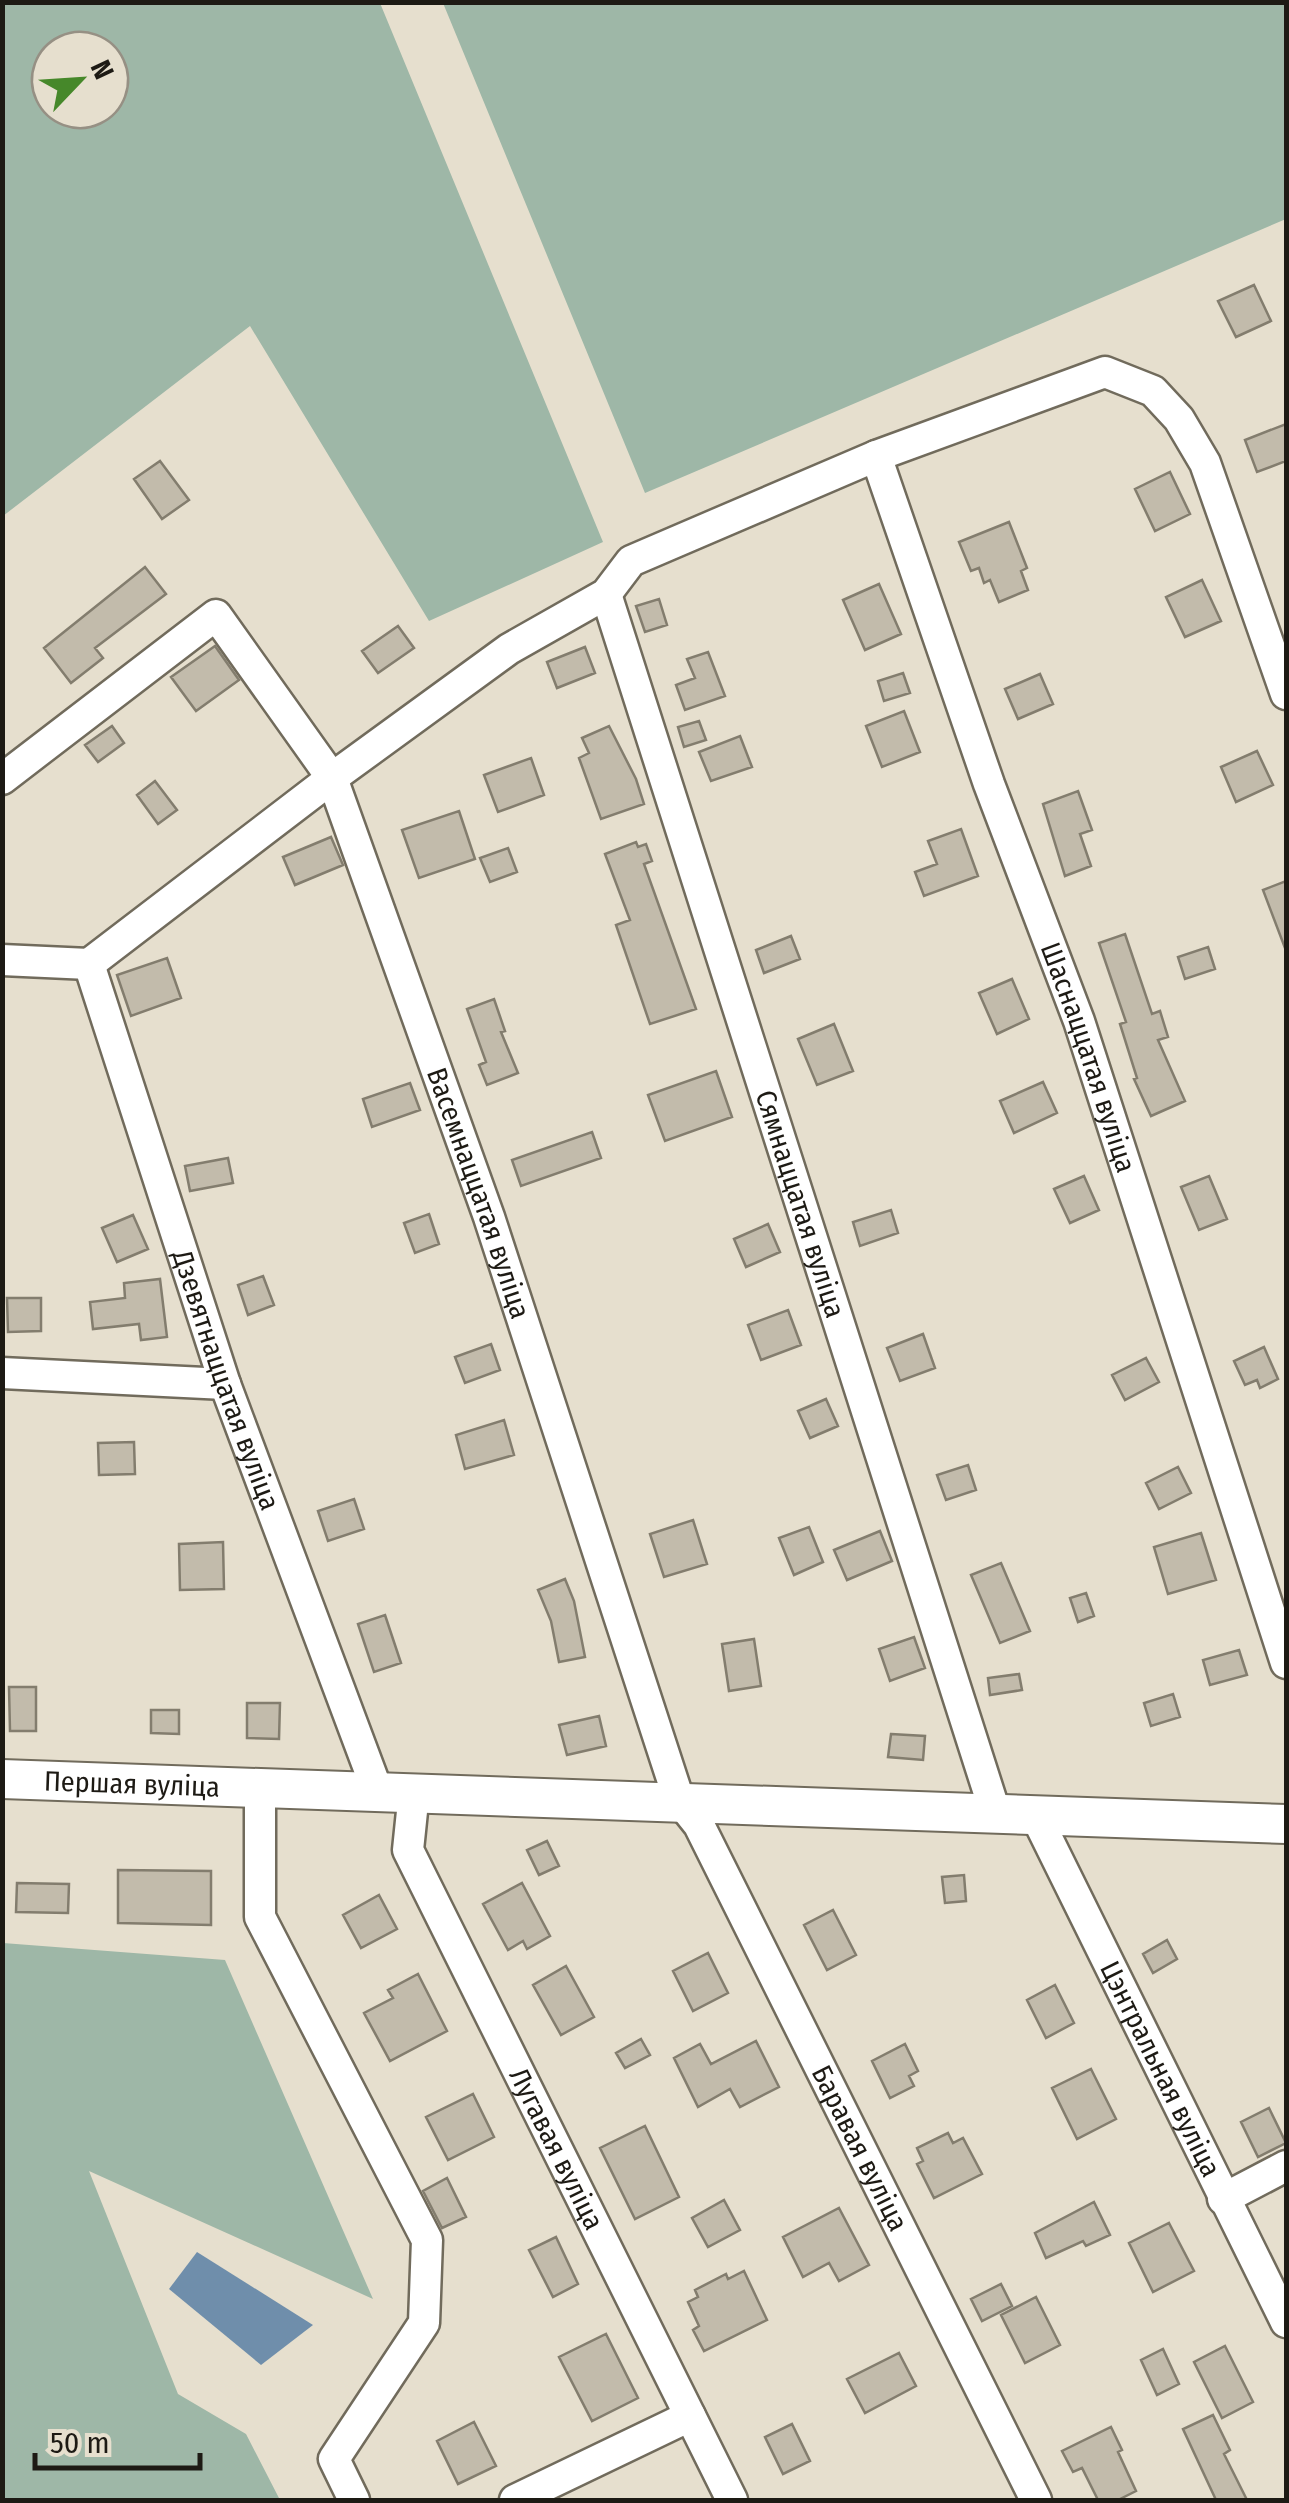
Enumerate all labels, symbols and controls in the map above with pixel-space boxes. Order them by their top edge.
north arrow [30,30,130,130]
text: N [84,55,121,84]
street label: Шаснаццатая вуліца [1034,938,1143,1176]
street label: Васемнаццатая вуліца [420,1063,537,1323]
street label: Сямнаццатая вуліца [749,1086,852,1321]
street label: Дзевятнаццатая вуліца [166,1245,287,1514]
street label: Першая вуліца [43,1764,220,1803]
street label: Цэнтральная вуліца [1094,1956,1228,2182]
street label: Баравая вуліца [805,2060,915,2236]
street label: Лугавая вуліца [503,2062,611,2235]
scale bar [35,2408,200,2470]
text: 50 m [50,2425,110,2461]

